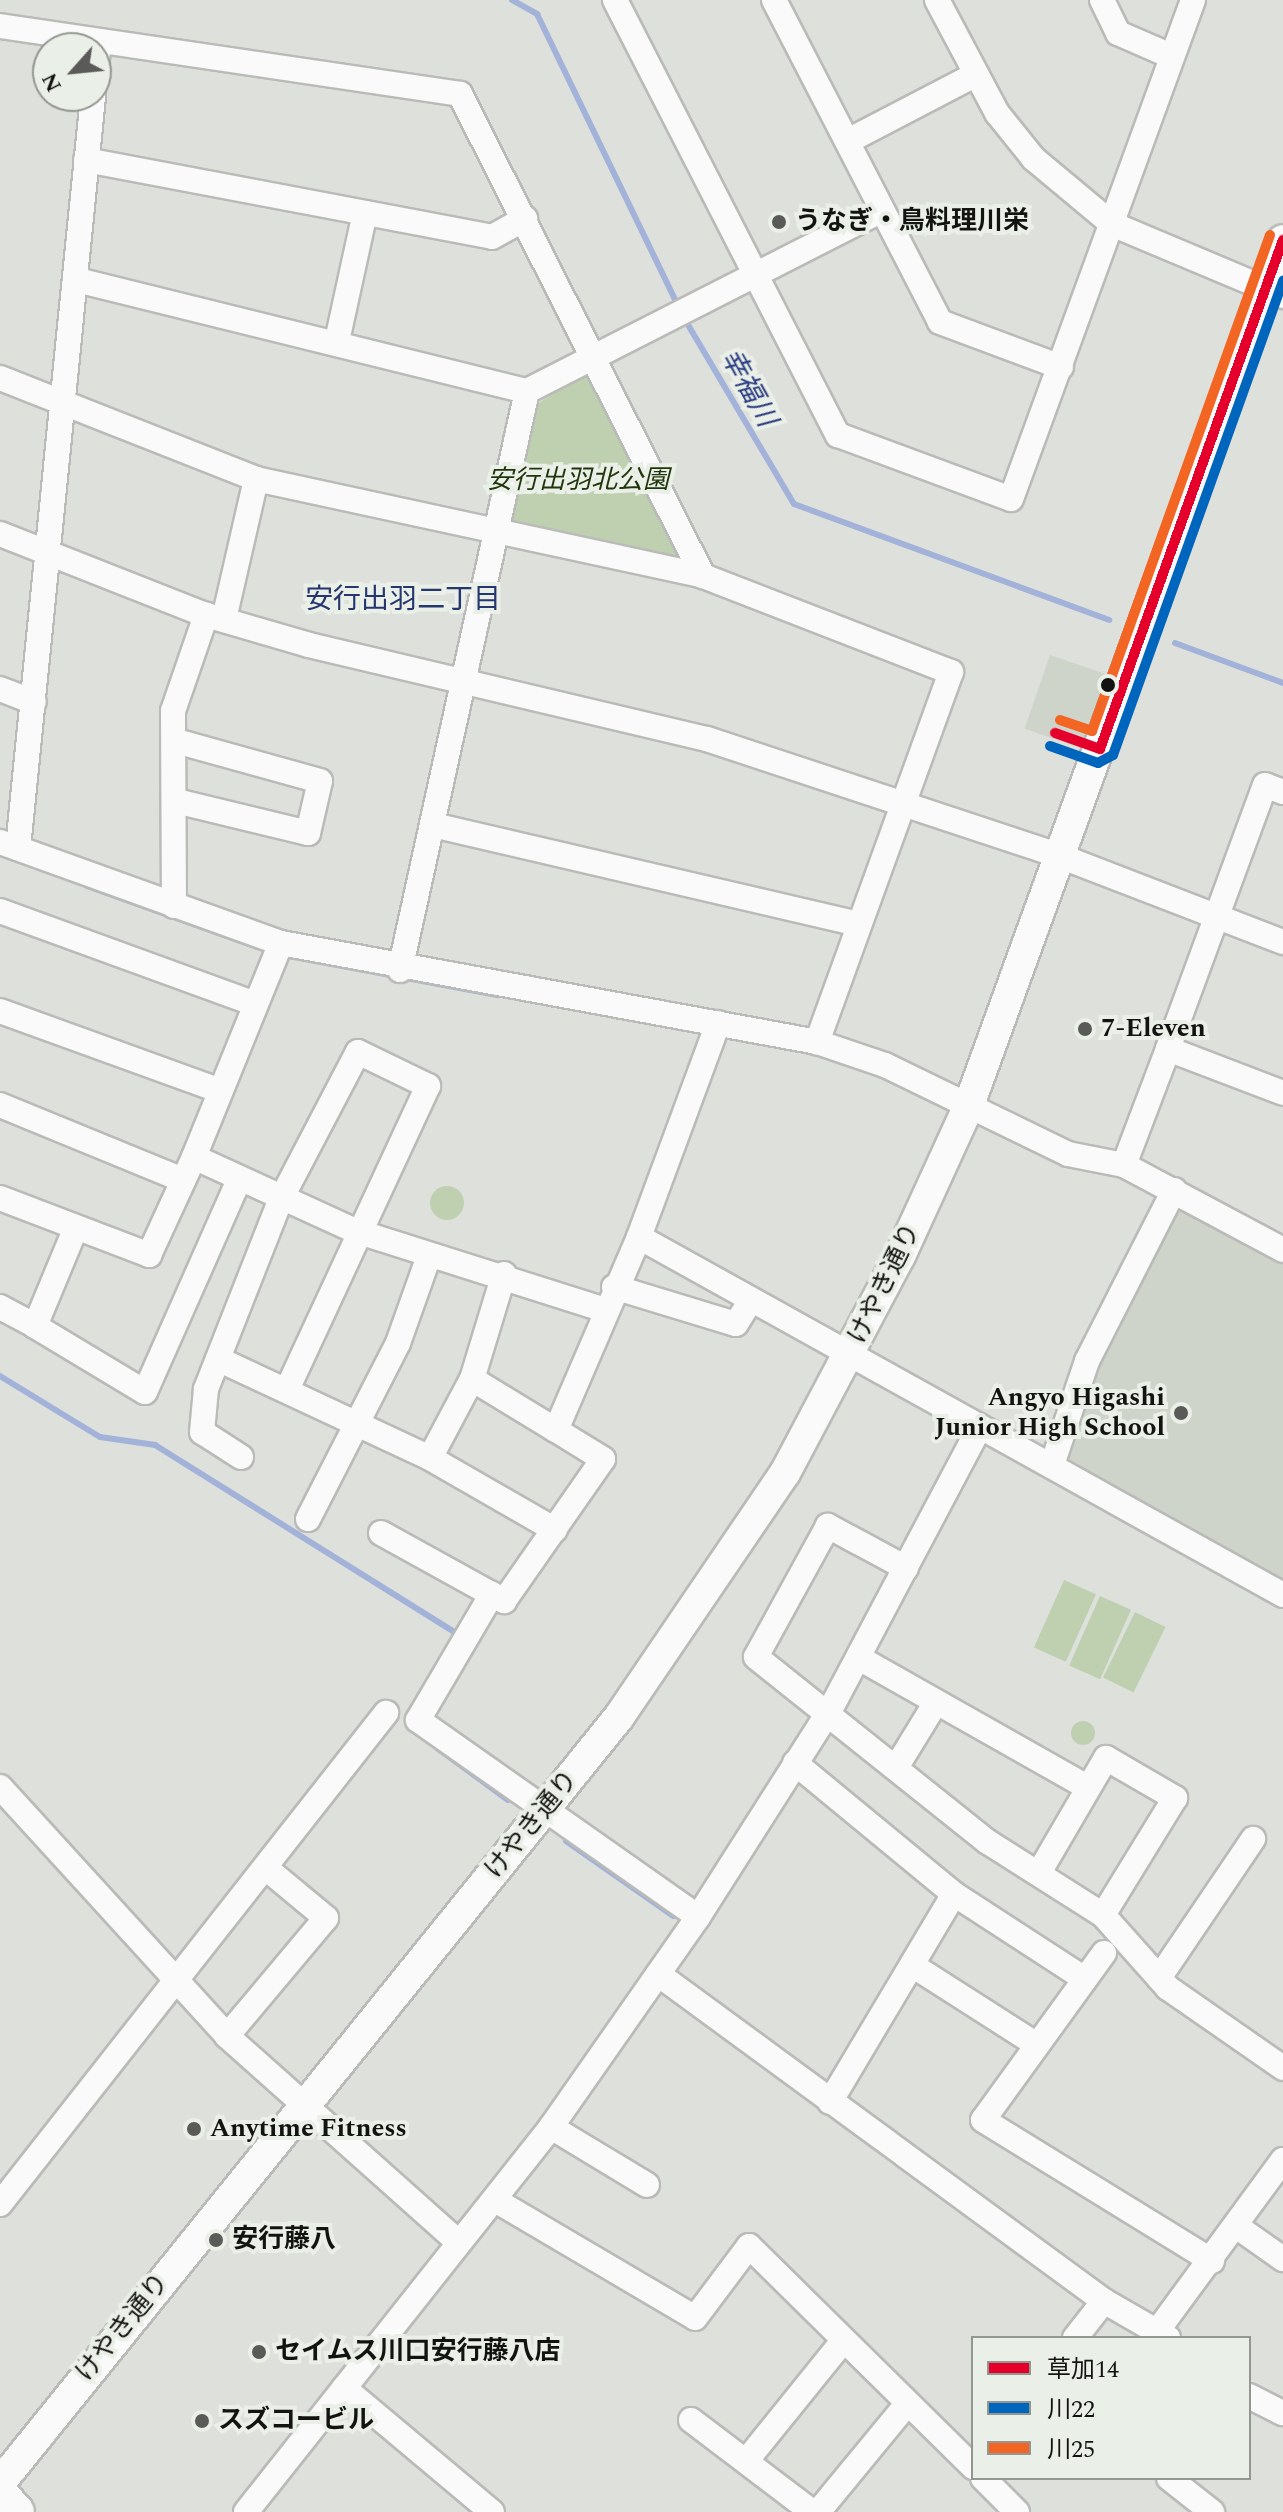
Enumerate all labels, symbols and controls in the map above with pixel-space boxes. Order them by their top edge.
north arrow [32,32,112,112]
text: N [33,67,71,98]
place label: うなぎ・鳥料理川栄 [795,206,1029,238]
marker: うなぎ・鳥料理川栄 [770,213,788,231]
water label: 幸福川 [713,343,783,433]
park label: 安行出羽北公園 [487,465,669,497]
district label: 安行出羽二丁目 [305,583,501,617]
unlabelled marker [1100,677,1116,693]
place label: 7-Eleven [1101,1013,1206,1045]
marker: 7-Eleven [1076,1020,1094,1038]
street label: けやき通り [842,1219,928,1349]
place label: Angyo Higashi Junior High School [934,1382,1165,1444]
marker: Angyo Higashi Junior High School [1172,1404,1190,1422]
street label: けやき通り [479,1765,585,1885]
place label: Anytime Fitness [210,2113,407,2145]
marker: Anytime Fitness [185,2120,203,2138]
place label: 安行藤八 [232,2224,336,2256]
marker: 安行藤八 [207,2231,225,2249]
street label: けやき通り [70,2268,176,2388]
place label: セイムス川口安行藤八店 [275,2336,561,2368]
legend [971,2336,1251,2480]
marker: セイムス川口安行藤八店 [250,2343,268,2361]
text: 草加14 [1047,2352,1119,2388]
text: 川22 [1047,2392,1095,2428]
place label: スズコービル [218,2405,374,2437]
marker: スズコービル [193,2412,211,2430]
text: 川25 [1047,2432,1095,2468]

